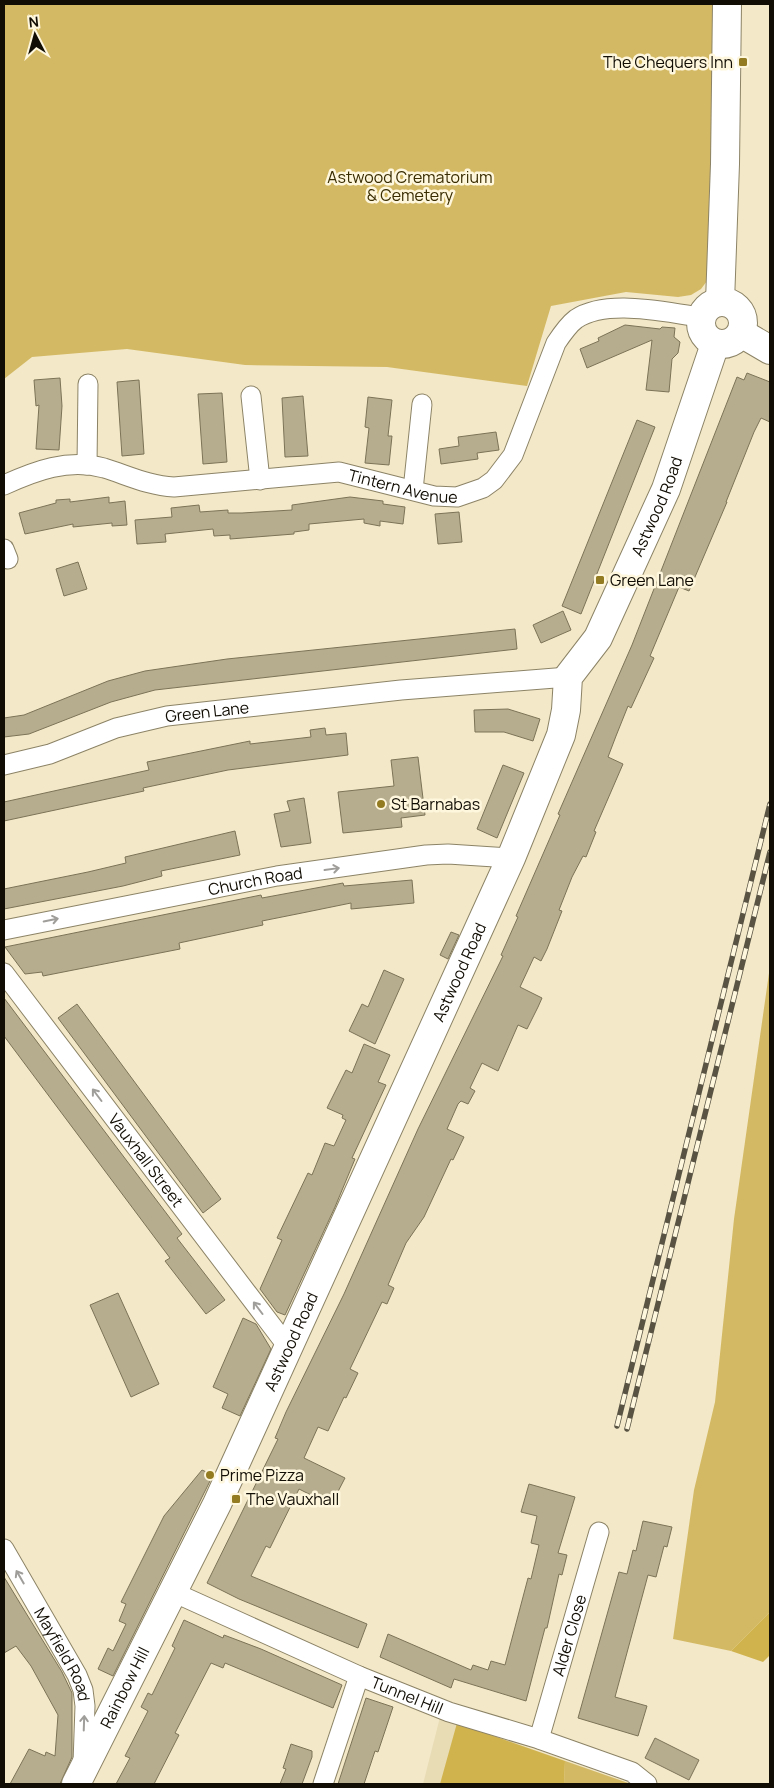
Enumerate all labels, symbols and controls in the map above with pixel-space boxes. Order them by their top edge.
north arrow [10,10,60,60]
text: N [28,12,40,32]
place label: The Chequers Inn [603,51,733,73]
marker: The Chequers Inn [737,56,749,68]
park label: Astwood Crematorium & Cemetery [327,166,493,206]
street label: Astwood Road [626,454,687,560]
street label: Tintern Avenue [346,464,458,508]
place label: Green Lane [610,569,694,591]
marker: Green Lane [594,574,606,586]
street label: Green Lane [164,696,250,727]
place label: St Barnabas [391,793,480,815]
marker: St Barnabas [375,798,387,810]
street label: Church Road [206,862,304,900]
one-way arrow [323,863,339,873]
one-way arrow [43,915,59,925]
street label: Astwood Road [427,919,491,1025]
one-way arrow [91,1089,102,1102]
street label: Vauxhall Street [104,1109,189,1211]
street label: Astwood Road [259,1289,323,1395]
one-way arrow [253,1302,264,1315]
place label: Prime Pizza [220,1464,304,1486]
marker: Prime Pizza [204,1469,216,1481]
place label: The Vauxhall [246,1488,339,1510]
marker: The Vauxhall [230,1493,242,1505]
one-way arrow [15,1570,24,1585]
street label: Alder Close [547,1592,591,1679]
street label: Mayfield Road [29,1603,95,1702]
street label: Rainbow Hill [95,1643,154,1732]
street label: Tunnel Hill [368,1671,446,1720]
one-way arrow [80,1715,89,1731]

